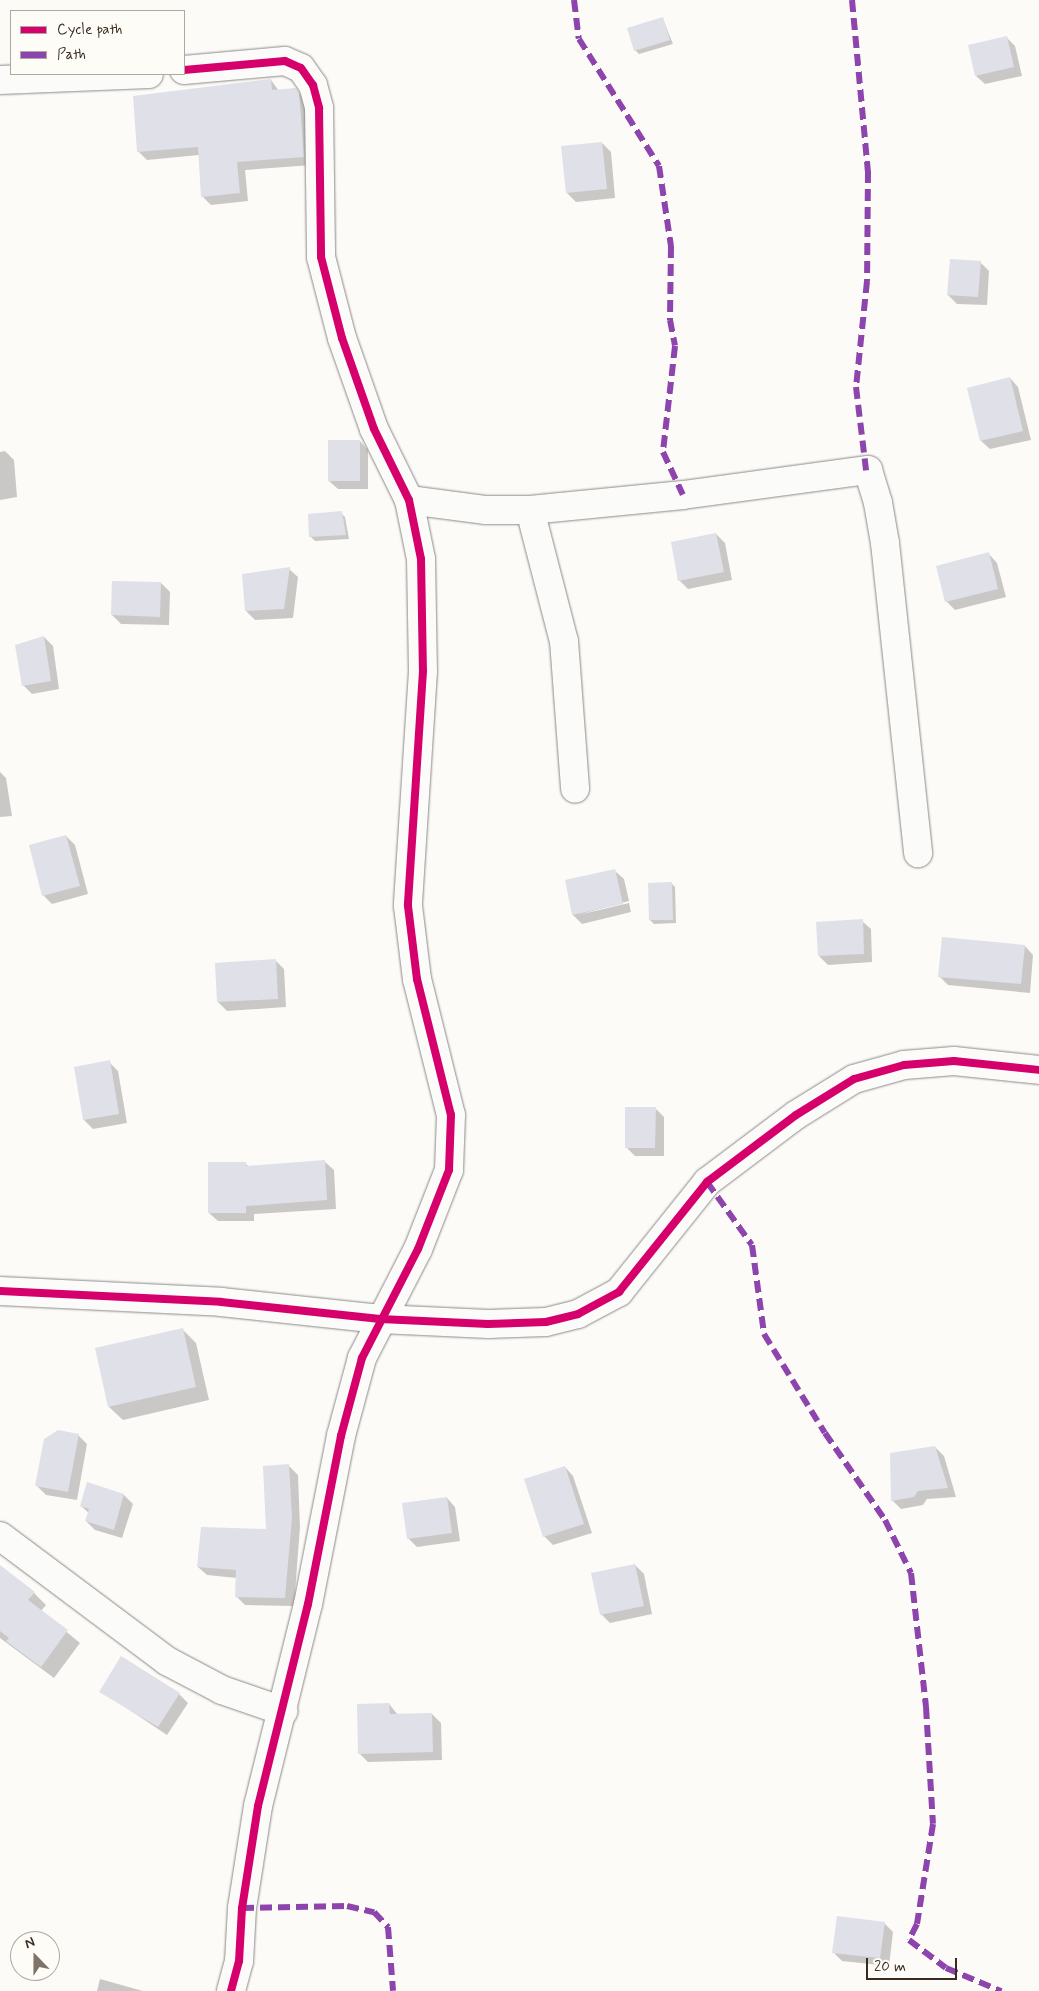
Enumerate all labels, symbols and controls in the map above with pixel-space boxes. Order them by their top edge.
legend [10,10,185,75]
text: Cycle path [57,20,122,40]
text: Path [57,45,86,65]
north arrow [10,1931,60,1981]
text: N [22,1933,37,1953]
scale bar [869,1948,960,1980]
text: 20 m [874,1957,906,1977]

